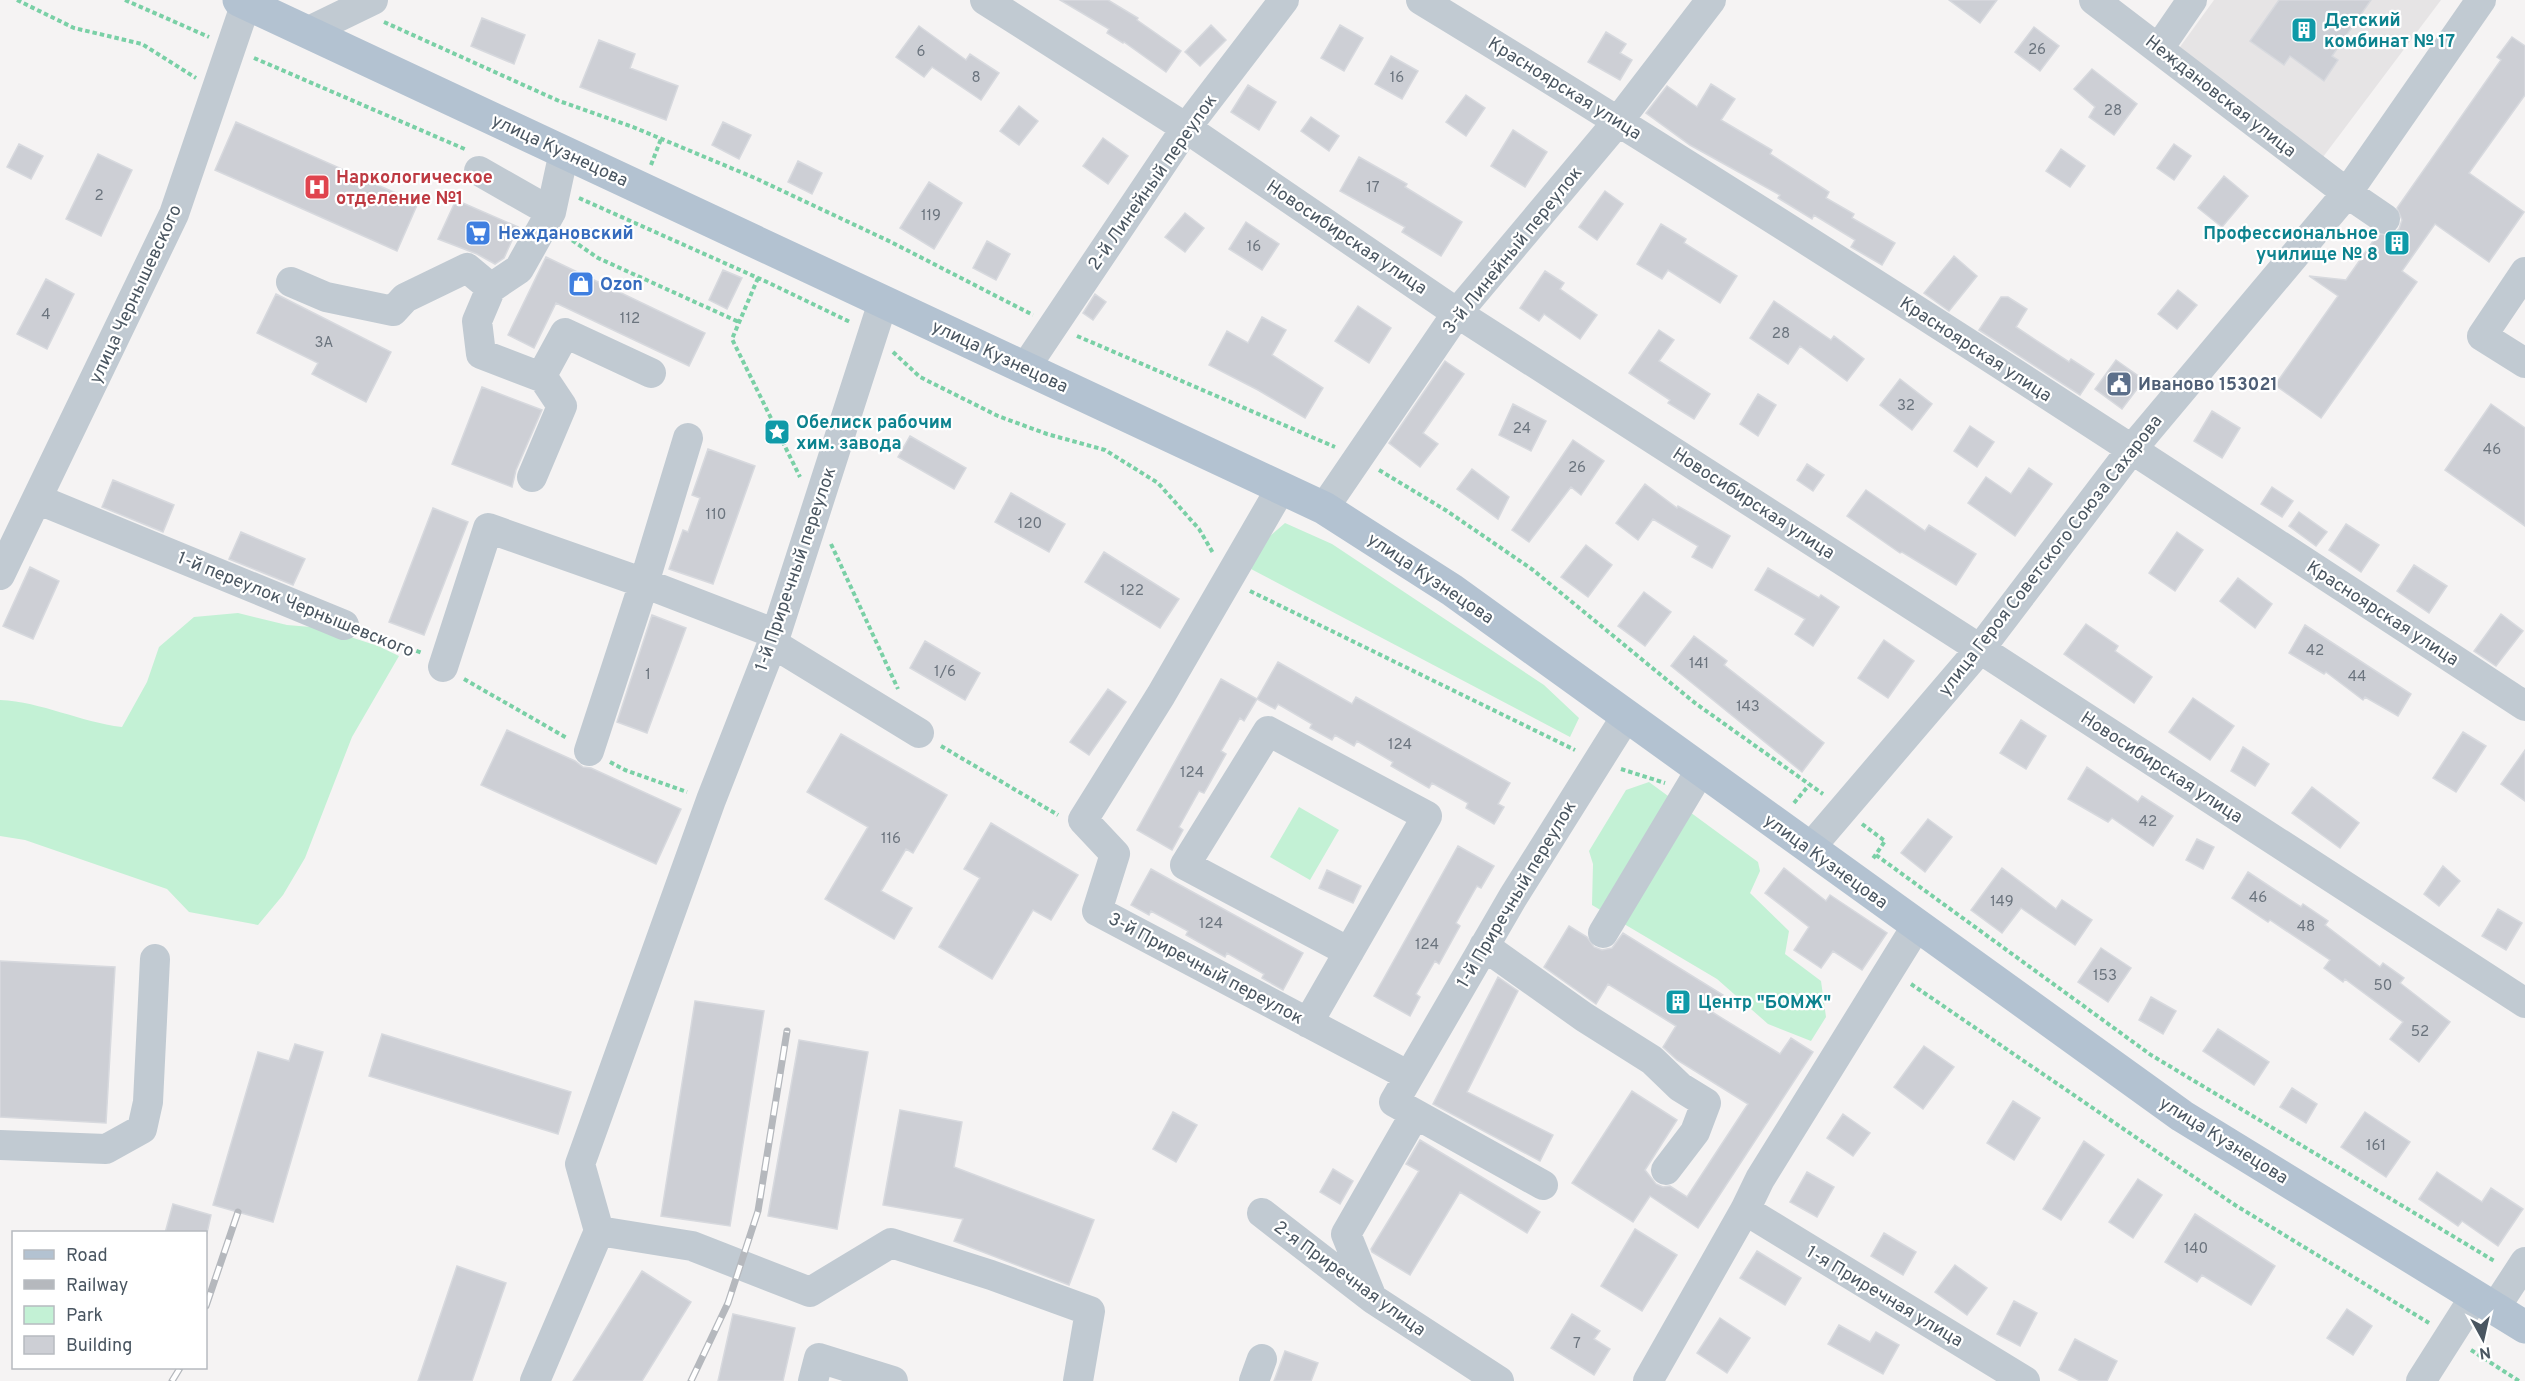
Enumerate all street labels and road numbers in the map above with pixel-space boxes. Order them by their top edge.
street label: Неждановская улица [2140,31,2300,163]
street label: Красноярская улица [1483,33,1645,146]
street label: 2-й Линейный переулок [1084,90,1223,275]
street label: улица Кузнецова [487,110,631,193]
street label: 3-й Линейный переулок [1438,162,1588,340]
street label: Новосибирская улица [1261,176,1431,301]
street label: улица Чернышевского [85,201,188,388]
street label: Красноярская улица [1895,292,2056,408]
street label: улица Кузнецова [927,316,1071,399]
street label: улица Героя Советского Союза Сахарова [1934,411,2168,701]
street label: Новосибирская улица [1668,443,1839,565]
street label: 1-й Приречный переулок [751,464,842,675]
street label: улица Кузнецова [1362,528,1498,630]
street label: 1-й переулок Чернышевского [174,547,417,664]
street label: Красноярская улица [2302,556,2463,672]
street label: Новосибирская улица [2076,707,2247,829]
street label: 1-й Приречный переулок [1452,797,1582,993]
street label: улица Кузнецова [1759,809,1892,915]
street label: 3-й Приречный переулок [1104,908,1307,1031]
street label: улица Кузнецова [2154,1092,2292,1190]
street label: 2-я Приречная улица [1269,1216,1430,1342]
street label: 1-я Приречная улица [1802,1241,1967,1353]

